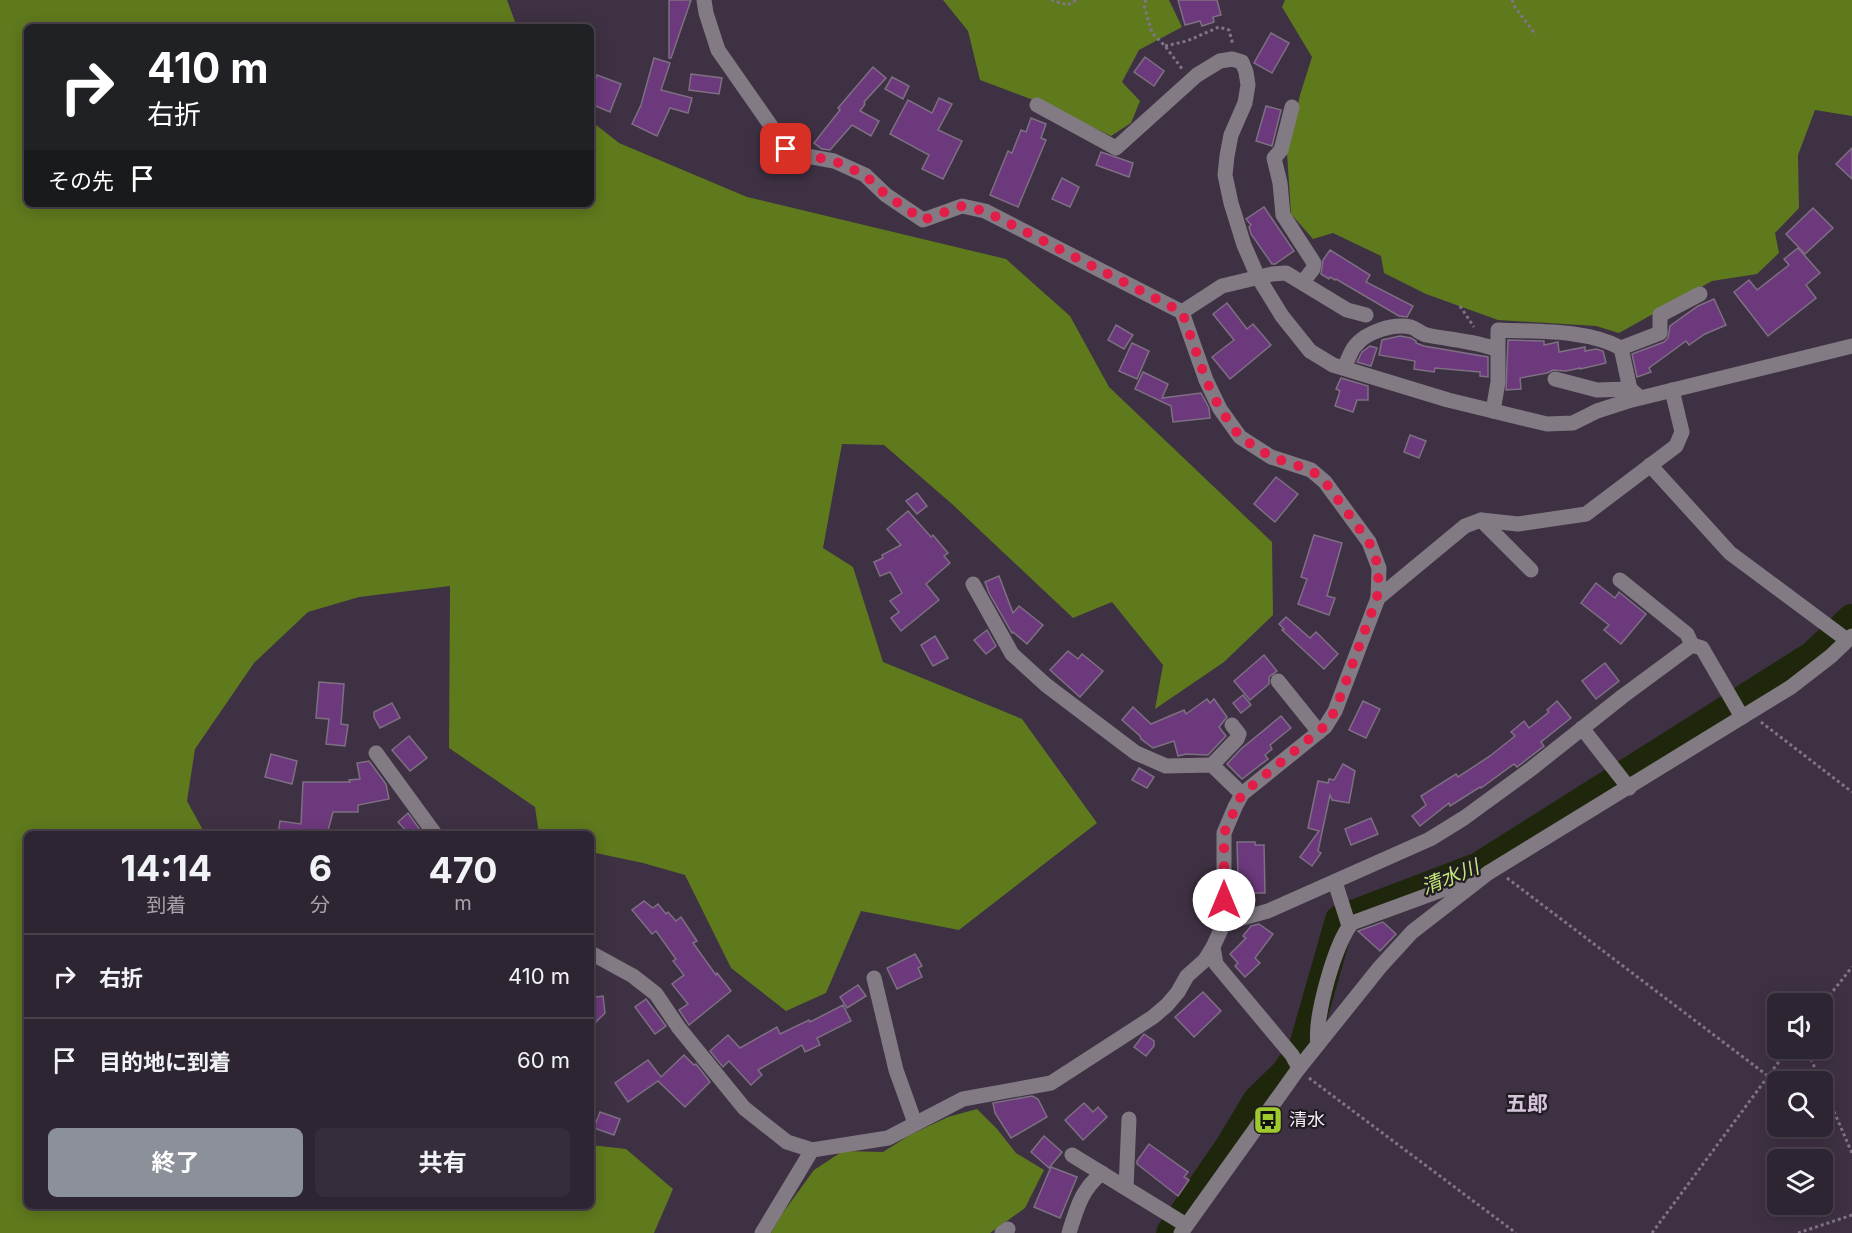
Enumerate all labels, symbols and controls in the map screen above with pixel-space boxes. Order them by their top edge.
text: 410 m [147,42,269,93]
icon: right [48,48,126,126]
text: 右折 [147,98,201,131]
pin [760,123,811,174]
icon: arrive [769,132,802,165]
icon: arrive [126,162,159,195]
text: その先 [48,168,114,194]
text: 14:14 [120,846,212,890]
text: 6 [309,846,332,890]
text: 470 [429,848,498,892]
water label: 清水川 [1418,854,1484,899]
position arrow [1192,868,1256,932]
text: m [454,891,472,915]
text: 到着 [146,893,186,917]
text: 分 [310,893,330,917]
icon: right [48,960,81,993]
text: 410 m [508,963,570,989]
text: 右折 [99,965,143,991]
map controls [1767,993,1833,1215]
button: sound [1767,993,1833,1059]
icon: arrive [48,1044,81,1077]
text: 60 m [517,1047,570,1073]
text: 目的地に到着 [99,1049,231,1075]
button: search [1767,1071,1833,1137]
district label: 五郎 [1506,1091,1548,1116]
bus stop icon: 清水 [1252,1104,1284,1136]
place label: 清水 [1289,1109,1325,1130]
button: 終了 [48,1128,303,1197]
button: 共有 [315,1128,570,1197]
button: layers [1767,1149,1833,1215]

